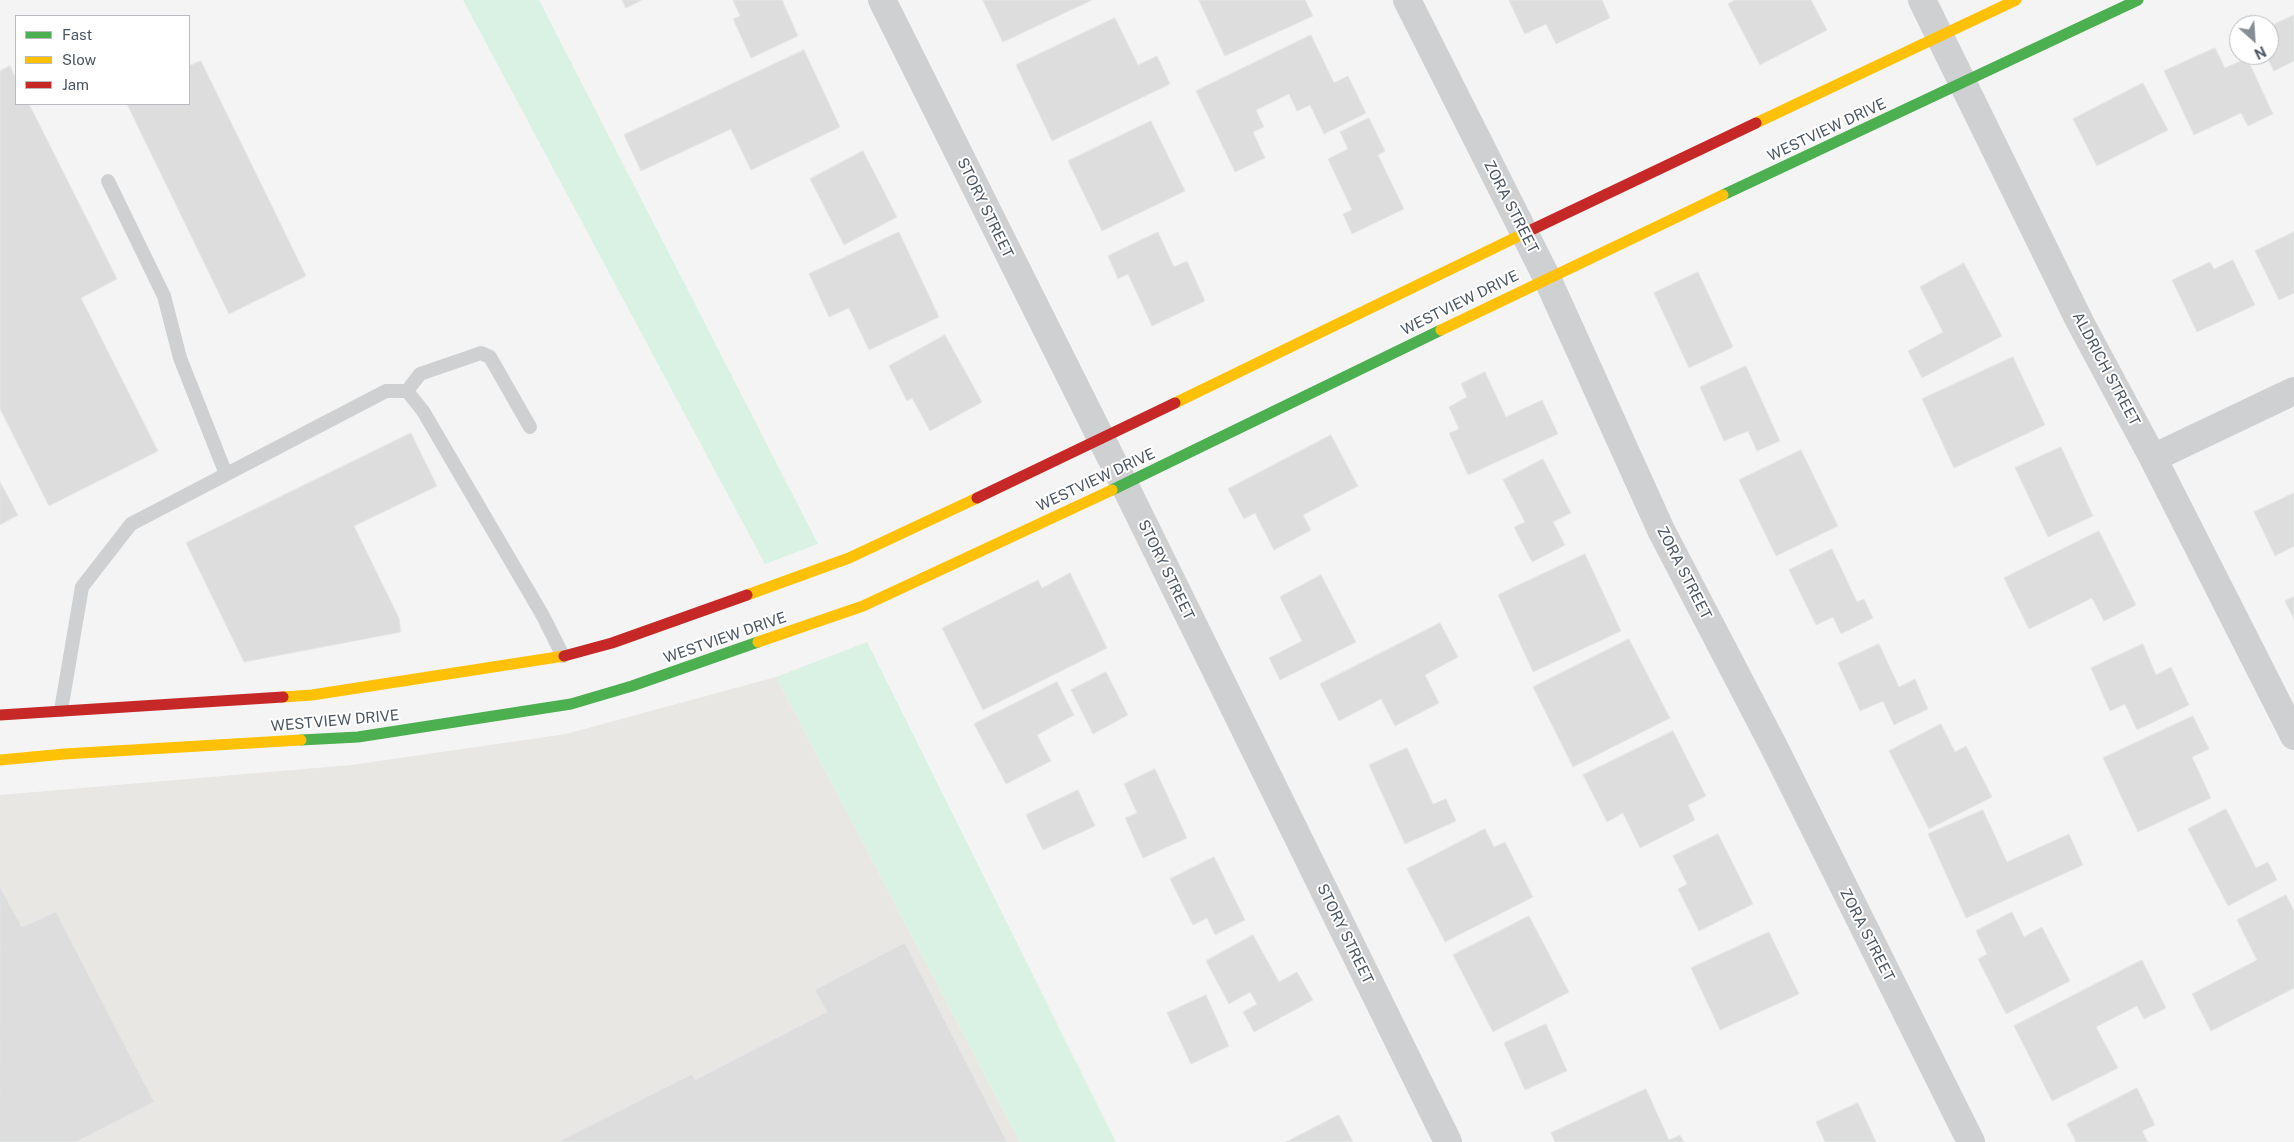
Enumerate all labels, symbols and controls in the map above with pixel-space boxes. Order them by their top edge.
legend [15,15,190,105]
north arrow [2229,15,2279,65]
text: Fast [62,26,92,43]
text: N [2252,43,2269,62]
text: Slow [62,51,96,68]
text: Jam [62,76,89,93]
street label: WESTVIEW DRIVE [1765,95,1889,165]
street label: STORY STREET [953,155,1017,261]
street label: ZORA STREET [1480,158,1542,256]
street label: WESTVIEW DRIVE [1398,267,1522,339]
street label: ALDRICH STREET [2068,309,2144,429]
street label: WESTVIEW DRIVE [1034,445,1158,515]
street label: STORY STREET [1134,517,1198,623]
street label: ZORA STREET [1653,524,1715,622]
street label: WESTVIEW DRIVE [661,609,789,667]
street label: WESTVIEW DRIVE [270,706,400,736]
street label: STORY STREET [1313,881,1377,987]
street label: ZORA STREET [1836,886,1898,984]

